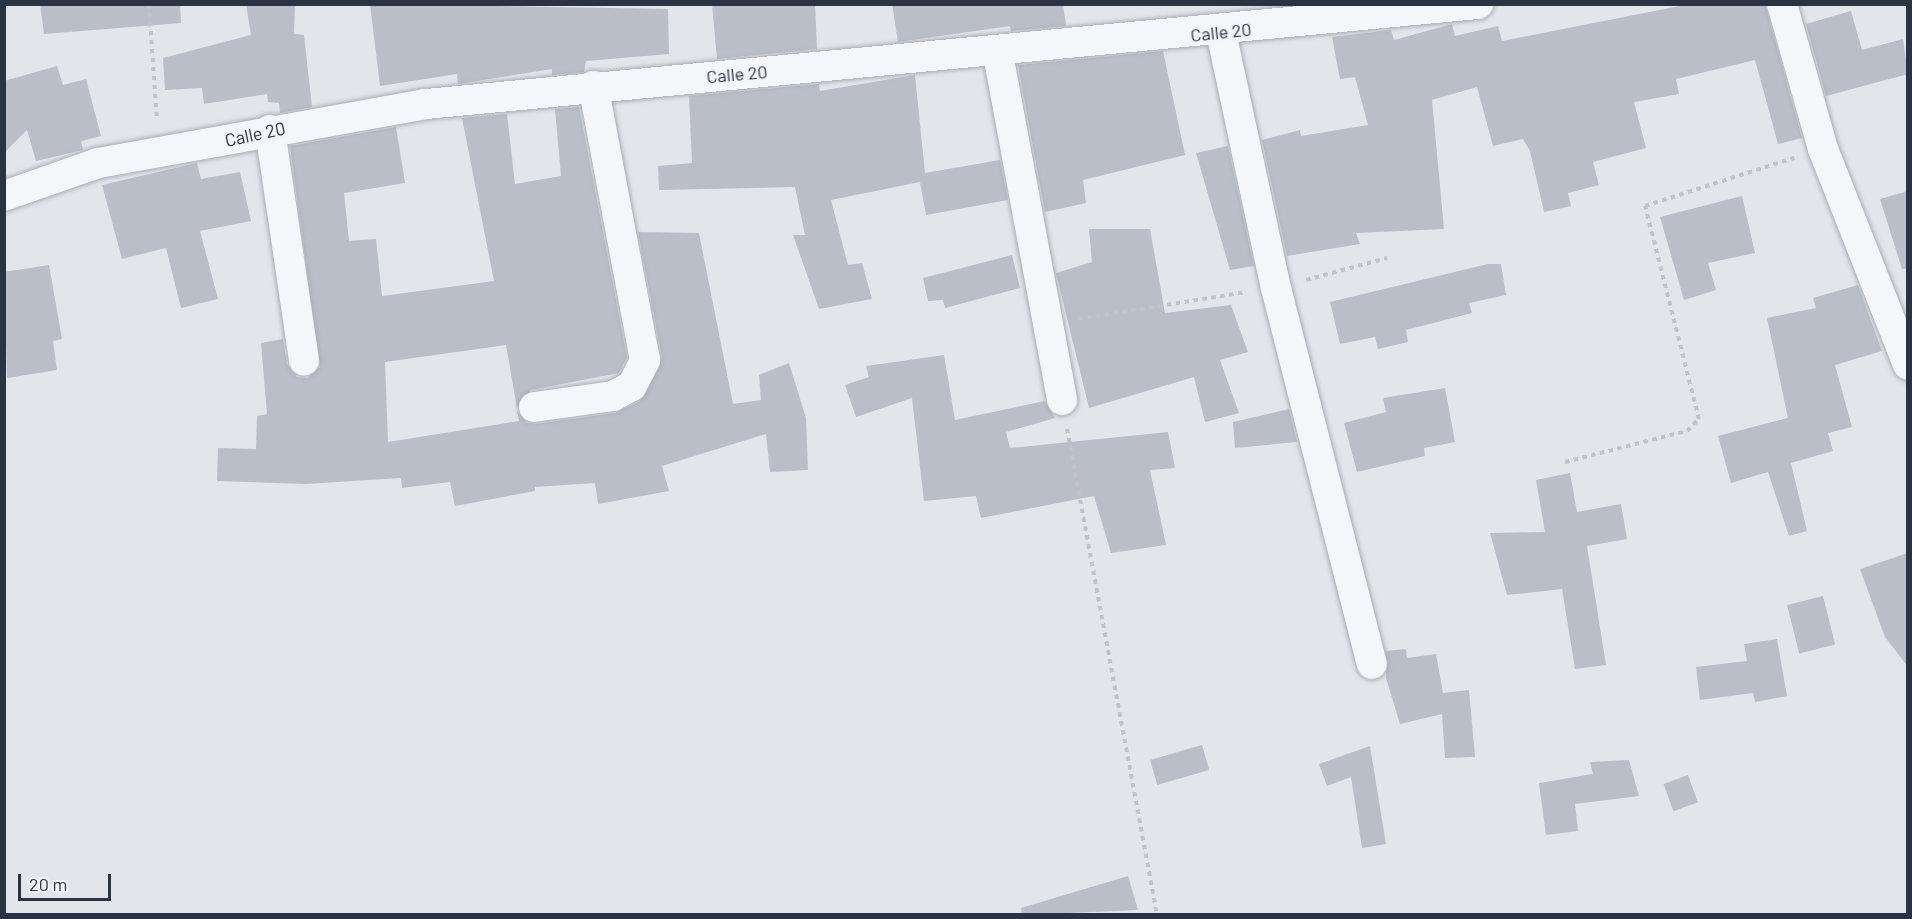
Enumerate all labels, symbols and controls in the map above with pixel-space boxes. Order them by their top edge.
street label: Calle 20 [1189,18,1253,46]
street label: Calle 20 [706,61,768,87]
street label: Calle 20 [223,117,287,151]
scale bar [21,862,114,900]
text: 20 m [29,873,67,895]

